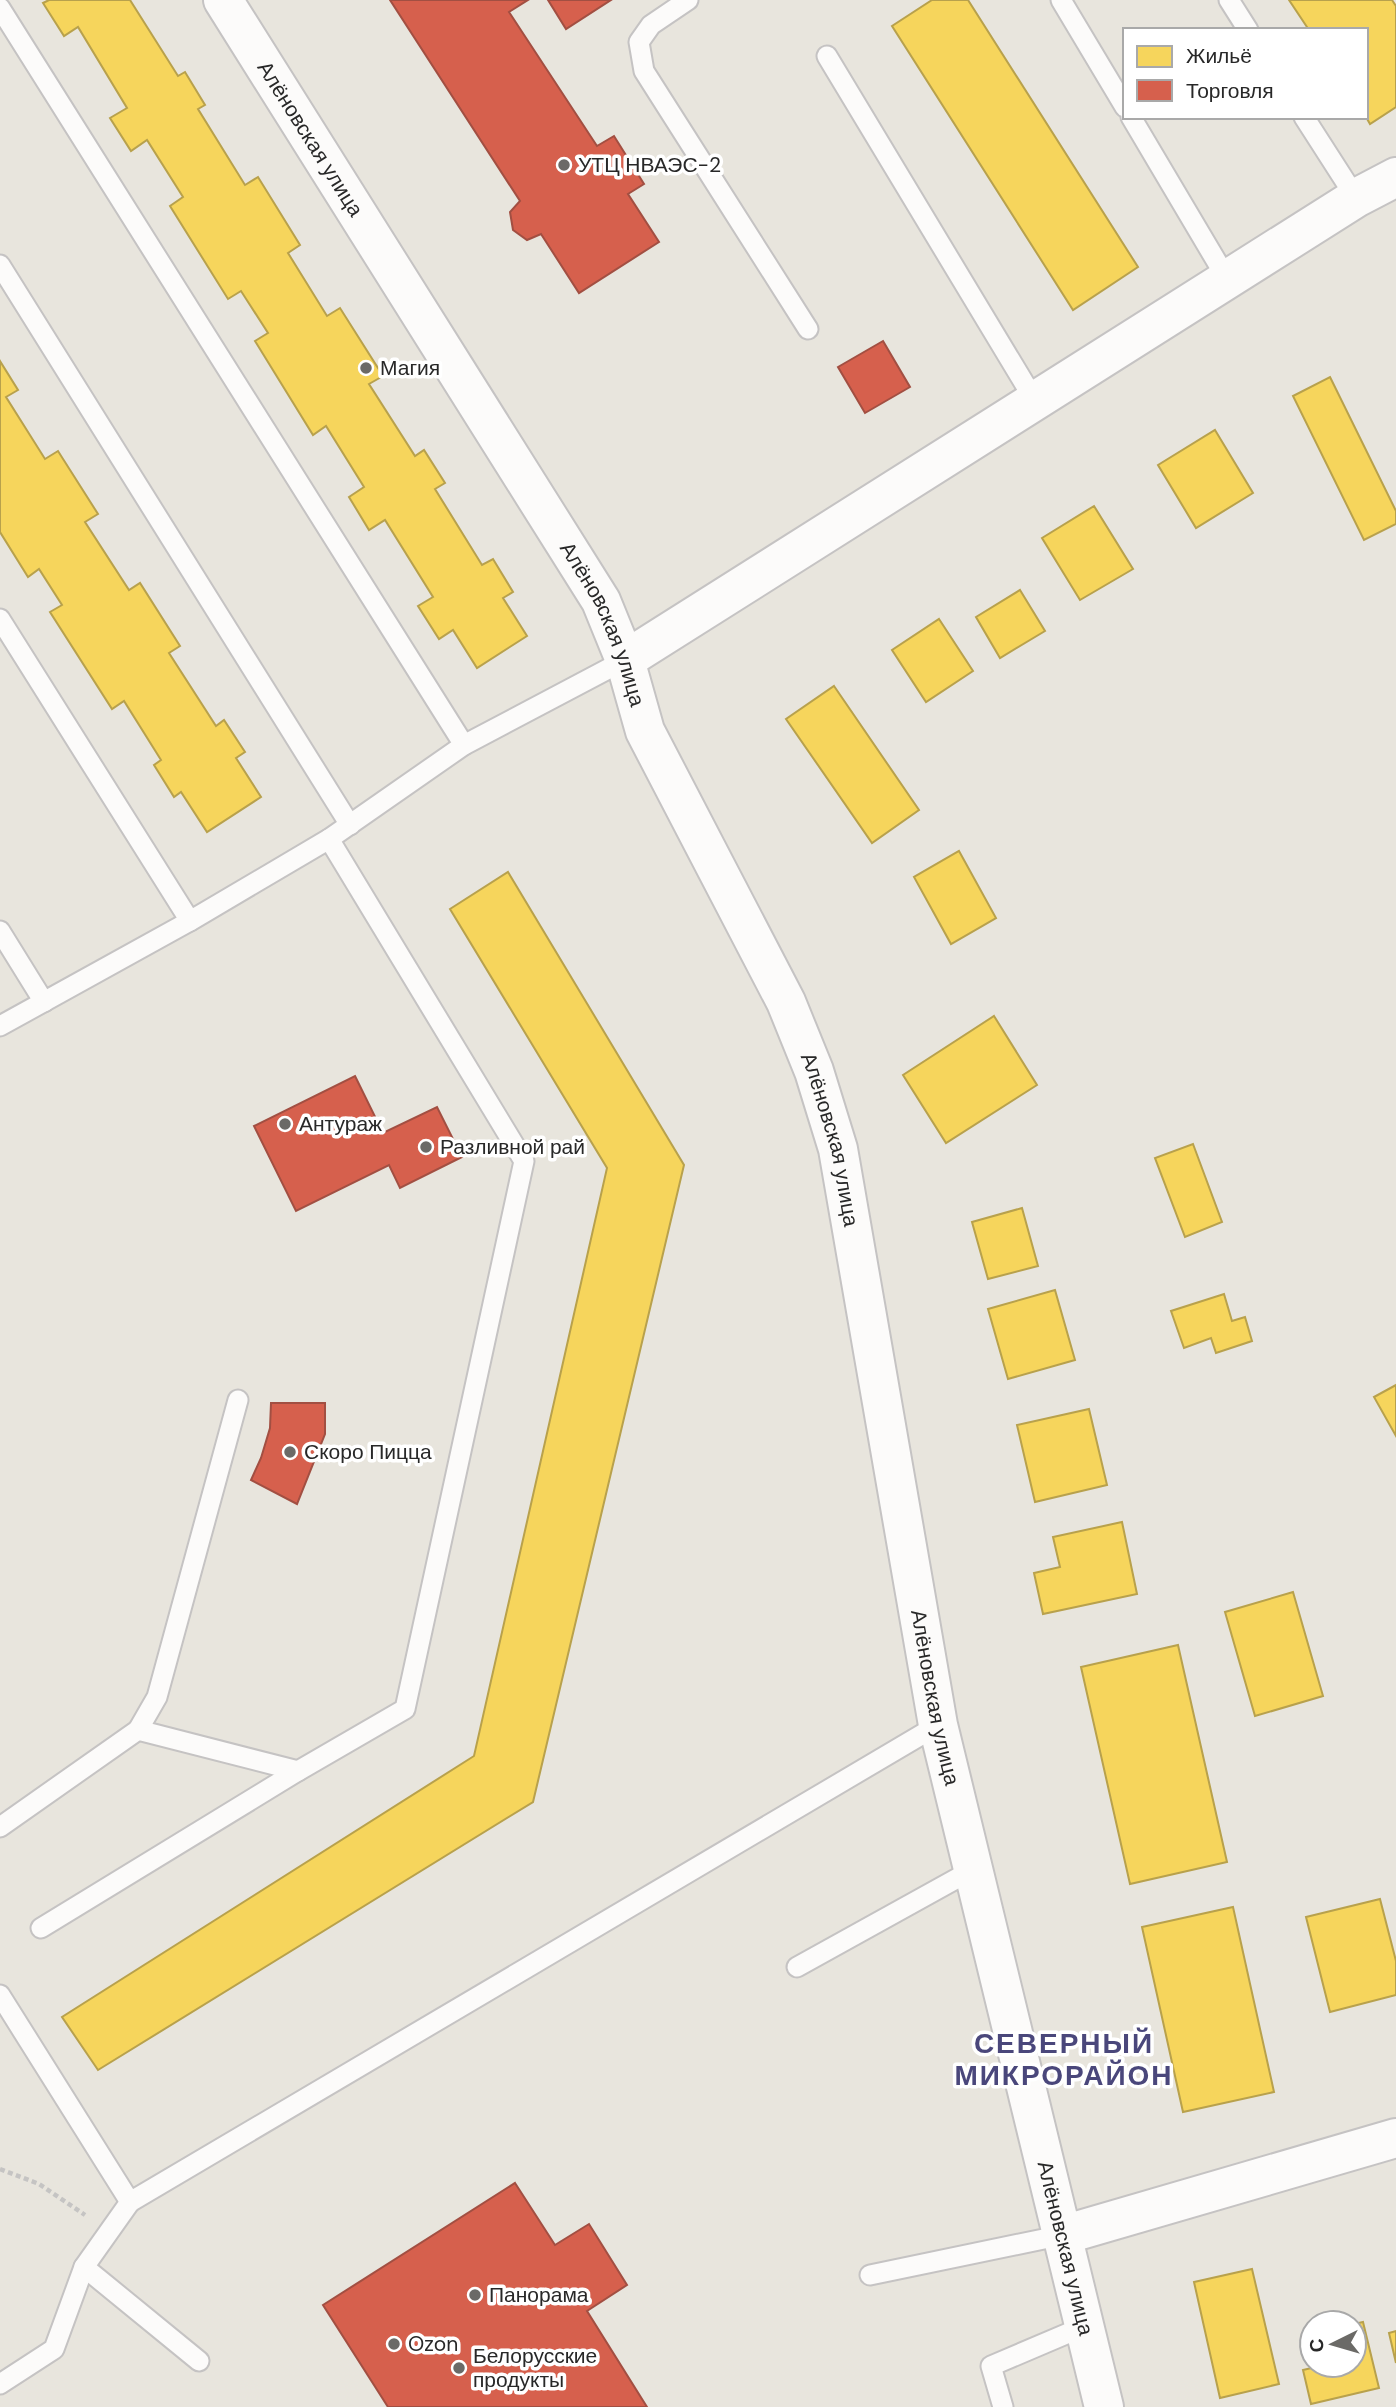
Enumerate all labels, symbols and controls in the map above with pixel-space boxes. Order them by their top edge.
legend [1123,28,1368,119]
text: Жильё [1186,42,1252,70]
street label: Алёновская улица [251,56,370,222]
text: Торговля [1186,77,1274,105]
place label: УТЦ НВАЭС-2 [578,151,721,179]
marker: УТЦ НВАЭС-2 [556,157,572,173]
place label: Магия [380,354,440,382]
marker: Магия [358,360,374,376]
street label: Алёновская улица [553,537,651,710]
street label: Алёновская улица [794,1048,865,1229]
place label: Антураж [299,1110,382,1138]
marker: Антураж [277,1116,293,1132]
place label: Разливной рай [440,1133,585,1161]
marker: Разливной рай [418,1139,434,1155]
place label: Скоро Пицца [304,1438,432,1466]
marker: Скоро Пицца [282,1444,298,1460]
street label: Алёновская улица [904,1607,966,1789]
district label: СЕВЕРНЫЙ МИКРОРАЙОН [954,2025,1174,2094]
street label: Алёновская улица [1031,2158,1100,2339]
place label: Панорама [489,2281,589,2309]
marker: Панорама [467,2287,483,2303]
north arrow [1298,2309,1368,2379]
place label: Ozon [408,2330,458,2358]
marker: Ozon [386,2336,402,2352]
text: С [1303,2337,1330,2353]
place label: Белорусские продукты [473,2342,597,2394]
marker: Белорусские продукты [451,2360,467,2376]

